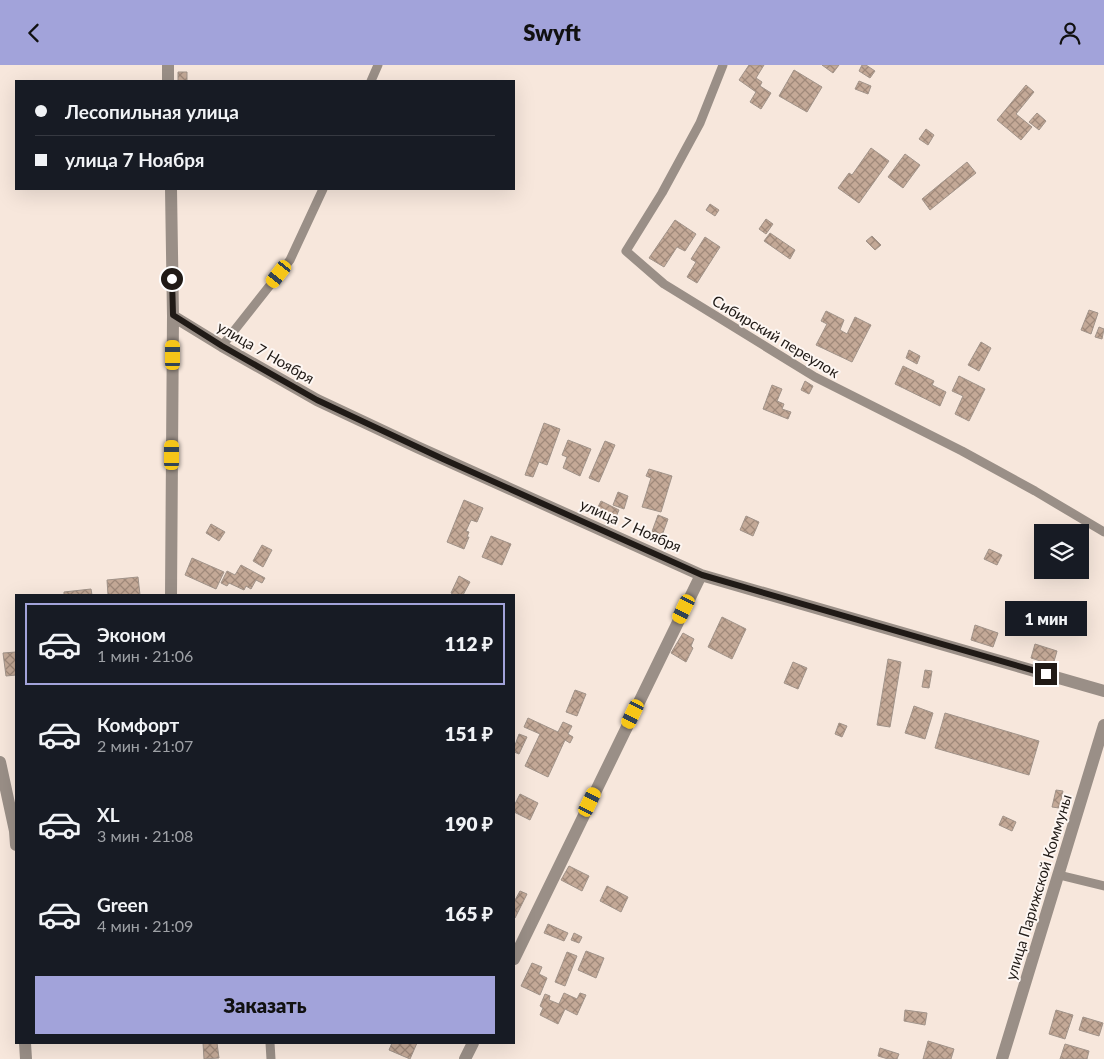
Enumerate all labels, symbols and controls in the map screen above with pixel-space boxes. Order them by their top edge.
icon: back [20,19,48,47]
text: Swyft [523,19,581,46]
icon: person [1056,19,1084,47]
text: Лесопильная улица [65,100,239,123]
text: улица 7 Ноября [65,148,204,171]
car [263,258,294,290]
route start [161,268,183,290]
street label: Сибирский переулок [709,291,843,381]
street label: улица 7 Ноября [214,317,318,387]
car [165,340,180,370]
car [164,440,179,470]
street label: улица 7 Ноября [578,495,684,555]
map controls [1034,524,1089,579]
button: layers [1034,524,1089,579]
car [670,592,697,626]
callout: 1 мин [1005,601,1087,637]
text: 1 мин [1024,609,1068,628]
icon: car [37,622,82,667]
text: Эконом [97,623,166,646]
text: 112 ₽ [444,632,493,655]
text: 1 мин · 21:06 [97,646,193,665]
route end [1035,663,1057,685]
car [619,697,646,731]
icon: car [37,712,82,757]
text: Комфорт [97,713,179,736]
text: 151 ₽ [444,722,493,745]
text: 2 мин · 21:07 [97,736,193,755]
car [576,785,603,819]
street label: улица Парижской Коммуны [1001,792,1075,982]
icon: car [37,802,82,847]
text: XL [97,803,120,826]
text: 190 ₽ [444,812,493,835]
text: 3 мин · 21:08 [97,826,193,845]
icon: car [37,892,82,937]
text: Green [97,893,148,916]
text: 165 ₽ [444,902,493,925]
text: 4 мин · 21:09 [97,916,193,935]
button: Заказать [35,976,495,1034]

